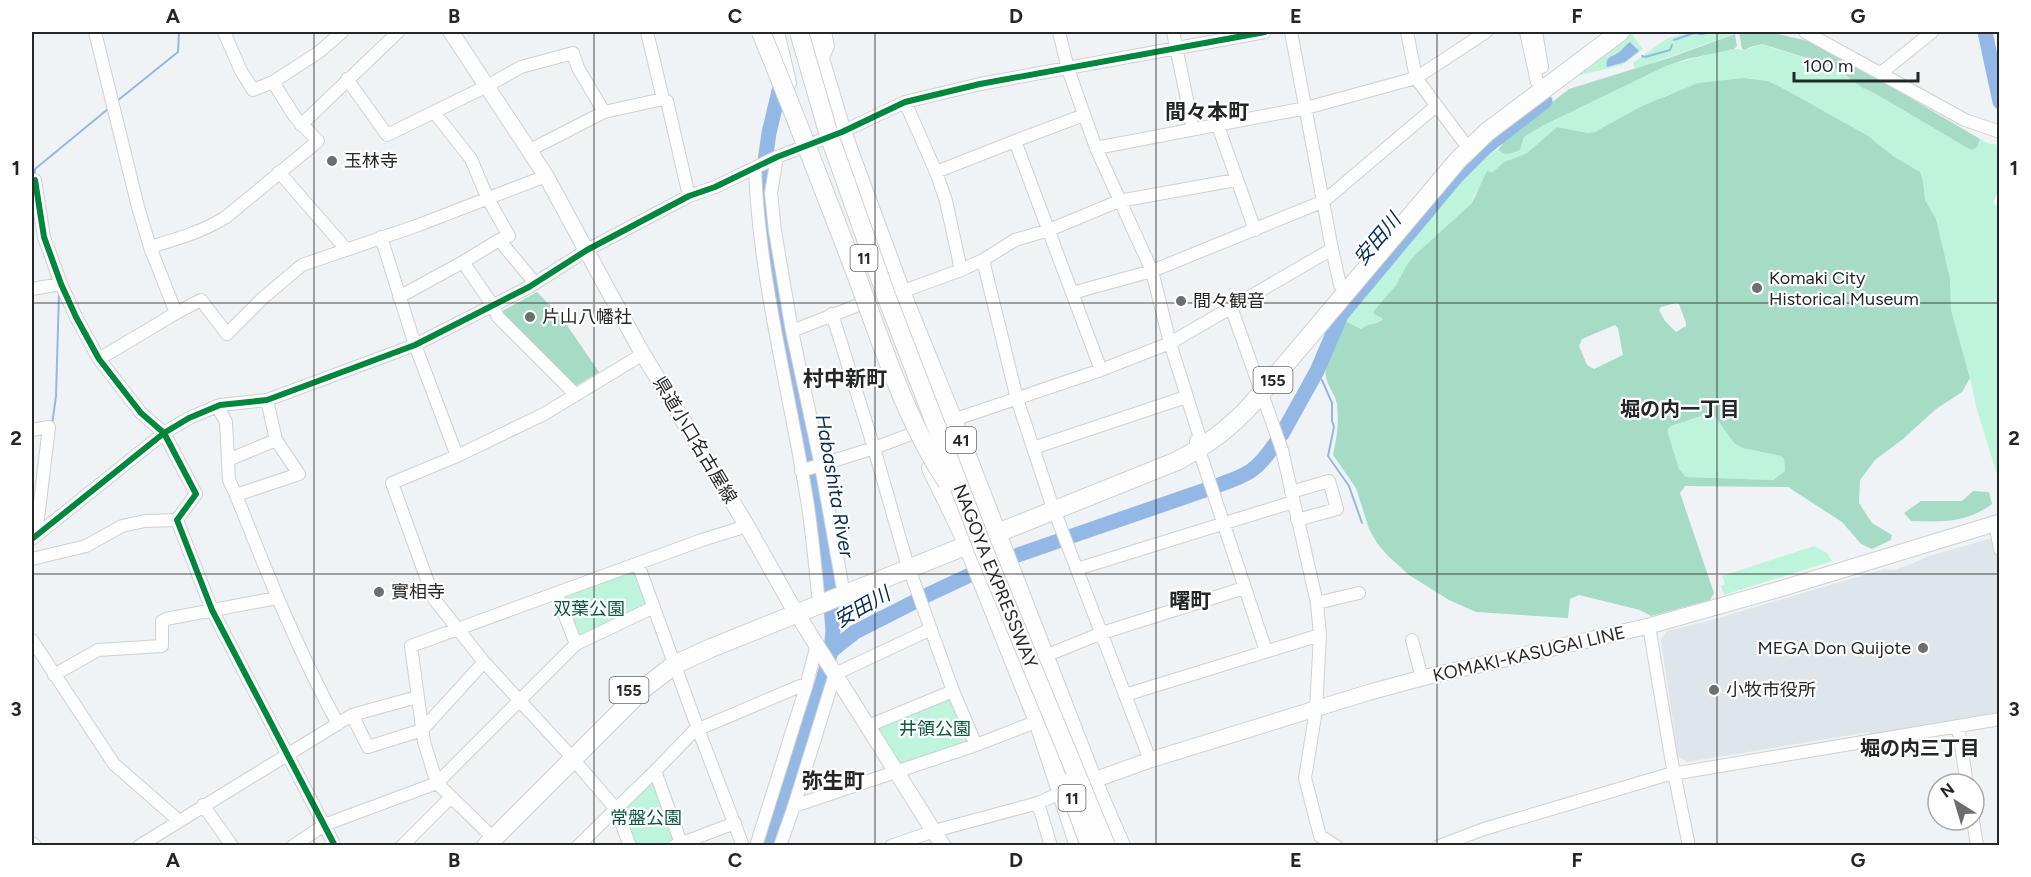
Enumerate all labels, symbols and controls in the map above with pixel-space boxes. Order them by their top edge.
text: A [166,4,181,28]
text: B [448,4,460,28]
text: C [728,4,742,28]
text: D [1009,4,1023,28]
text: E [1290,4,1302,28]
text: F [1571,4,1583,28]
text: G [1851,4,1866,28]
scale bar [1794,45,1918,83]
text: 100 m [1803,55,1853,77]
district label: 間々本町 [1165,99,1249,124]
place label: 玉林寺 [344,150,398,172]
marker: 玉林寺 [325,154,339,168]
text: 1 [12,156,20,180]
text: 1 [2010,156,2018,180]
water label: 安田川 [1349,207,1407,270]
road number: 11 [850,245,878,271]
place label: Komaki City Historical Museum [1769,267,1919,310]
marker: Komaki City Historical Museum [1750,281,1764,295]
place label: 間々観音 [1193,290,1265,312]
marker: 間々観音 [1174,294,1188,308]
place label: 片山八幡社 [542,306,632,328]
marker: 片山八幡社 [523,310,537,324]
district label: 村中新町 [803,366,887,391]
road number: 155 [1254,367,1292,393]
street label: 県道小口名古屋線 [648,373,742,507]
district label: 堀の内一丁目 [1620,397,1740,421]
water label: Habashita River [811,413,860,561]
text: 2 [10,426,22,450]
text: 2 [2008,426,2020,450]
road number: 41 [946,427,976,453]
street label: NAGOYA EXPRESSWAY [949,481,1042,672]
place label: 實相寺 [391,581,445,603]
water label: 安田川 [830,581,896,632]
marker: 實相寺 [372,585,386,599]
district label: 曙町 [1169,588,1211,613]
park label: 双葉公園 [553,598,625,620]
street label: KOMAKI-KASUGAI LINE [1431,621,1627,687]
place label: MEGA Don Quijote [1757,637,1911,659]
marker: MEGA Don Quijote [1916,641,1930,655]
road number: 155 [610,677,648,703]
place label: 小牧市役所 [1726,679,1816,701]
marker: 小牧市役所 [1707,683,1721,697]
text: 3 [10,697,22,721]
text: 3 [2008,697,2020,721]
park label: 井領公園 [899,718,971,740]
district label: 堀の内三丁目 [1860,736,1980,760]
district label: 弥生町 [802,768,865,793]
north arrow [1926,772,1986,832]
text: N [1937,779,1958,802]
road number: 11 [1058,785,1086,811]
park label: 常盤公園 [610,807,682,829]
text: A [166,848,181,872]
text: B [448,848,460,872]
text: C [728,848,742,872]
text: D [1009,848,1023,872]
text: E [1290,848,1302,872]
text: F [1571,848,1583,872]
text: G [1851,848,1866,872]

